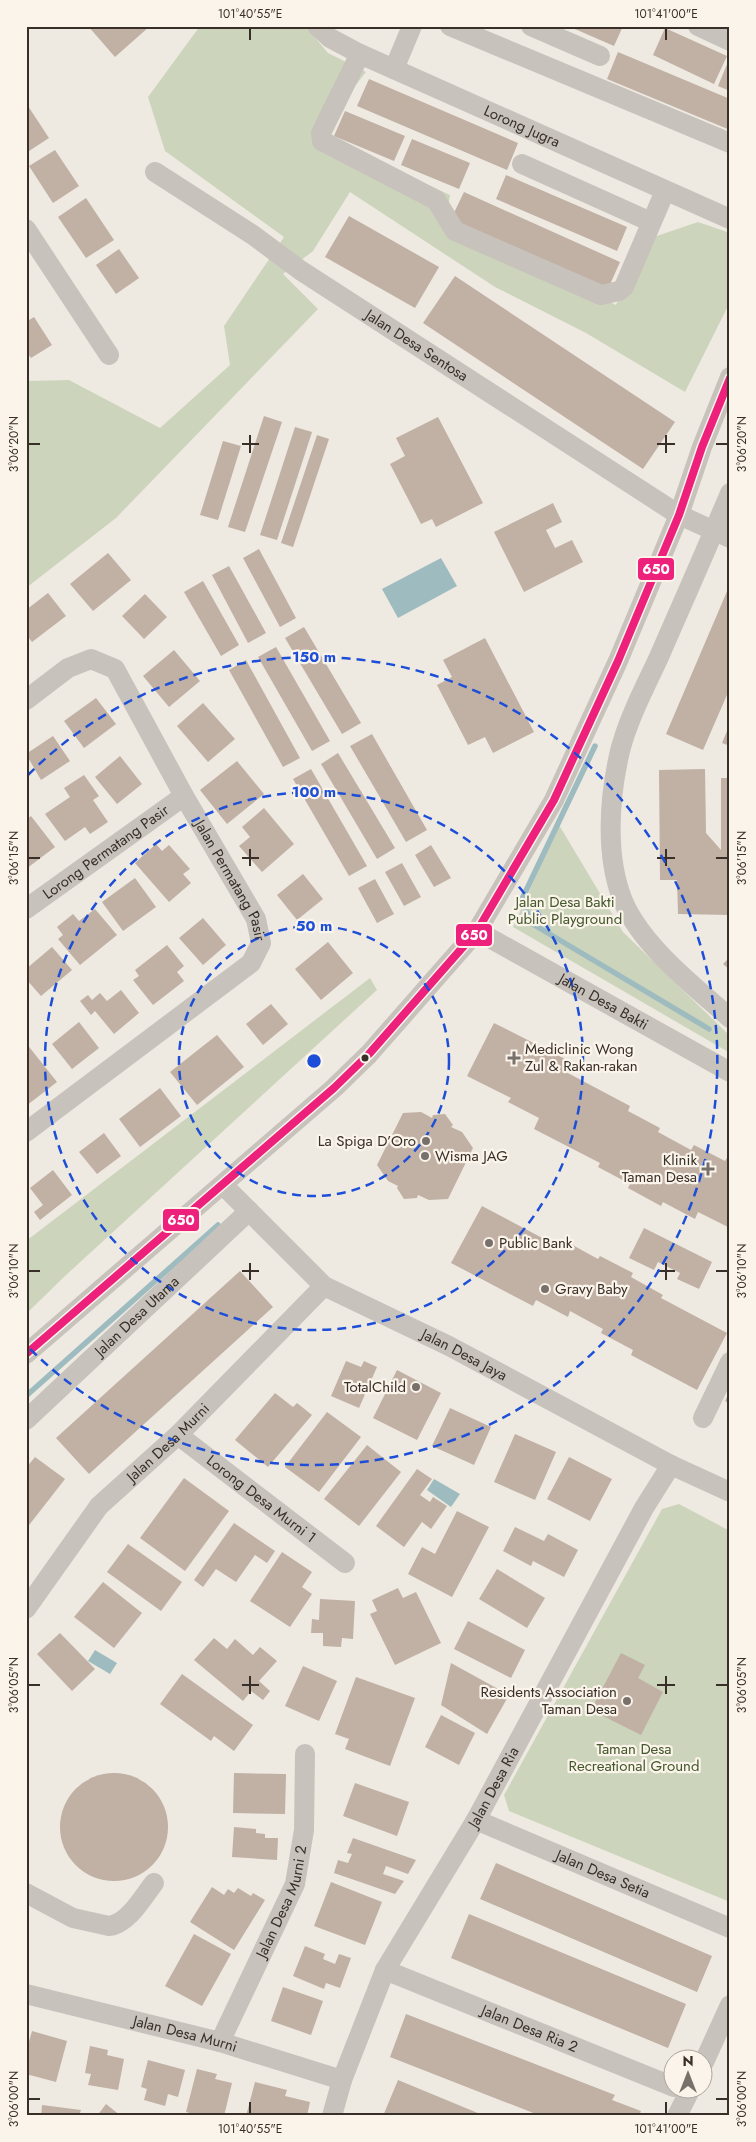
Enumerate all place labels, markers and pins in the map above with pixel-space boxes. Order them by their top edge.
place label: Mediclinic Wong Zul & Rakan-rakan [525,1038,638,1077]
marker: Mediclinic Wong Zul & Rakan-rakan [507,1051,521,1065]
centre of rings [305,1052,323,1070]
unlabelled marker [360,1053,370,1063]
place label: La Spiga D’Oro [318,1130,416,1152]
marker: La Spiga D’Oro [420,1135,432,1147]
place label: Wisma JAG [435,1145,508,1167]
place label: Klinik Taman Desa [622,1149,697,1188]
marker: Wisma JAG [419,1150,431,1162]
marker: Klinik Taman Desa [701,1162,715,1176]
place label: Public Bank [499,1232,573,1254]
marker: Public Bank [483,1237,495,1249]
place label: Gravy Baby [555,1278,628,1300]
marker: Gravy Baby [539,1283,551,1295]
place label: TotalChild [344,1376,406,1398]
marker: TotalChild [410,1381,422,1393]
place label: Residents Association Taman Desa [481,1681,617,1720]
marker: Residents Association Taman Desa [621,1695,633,1707]

